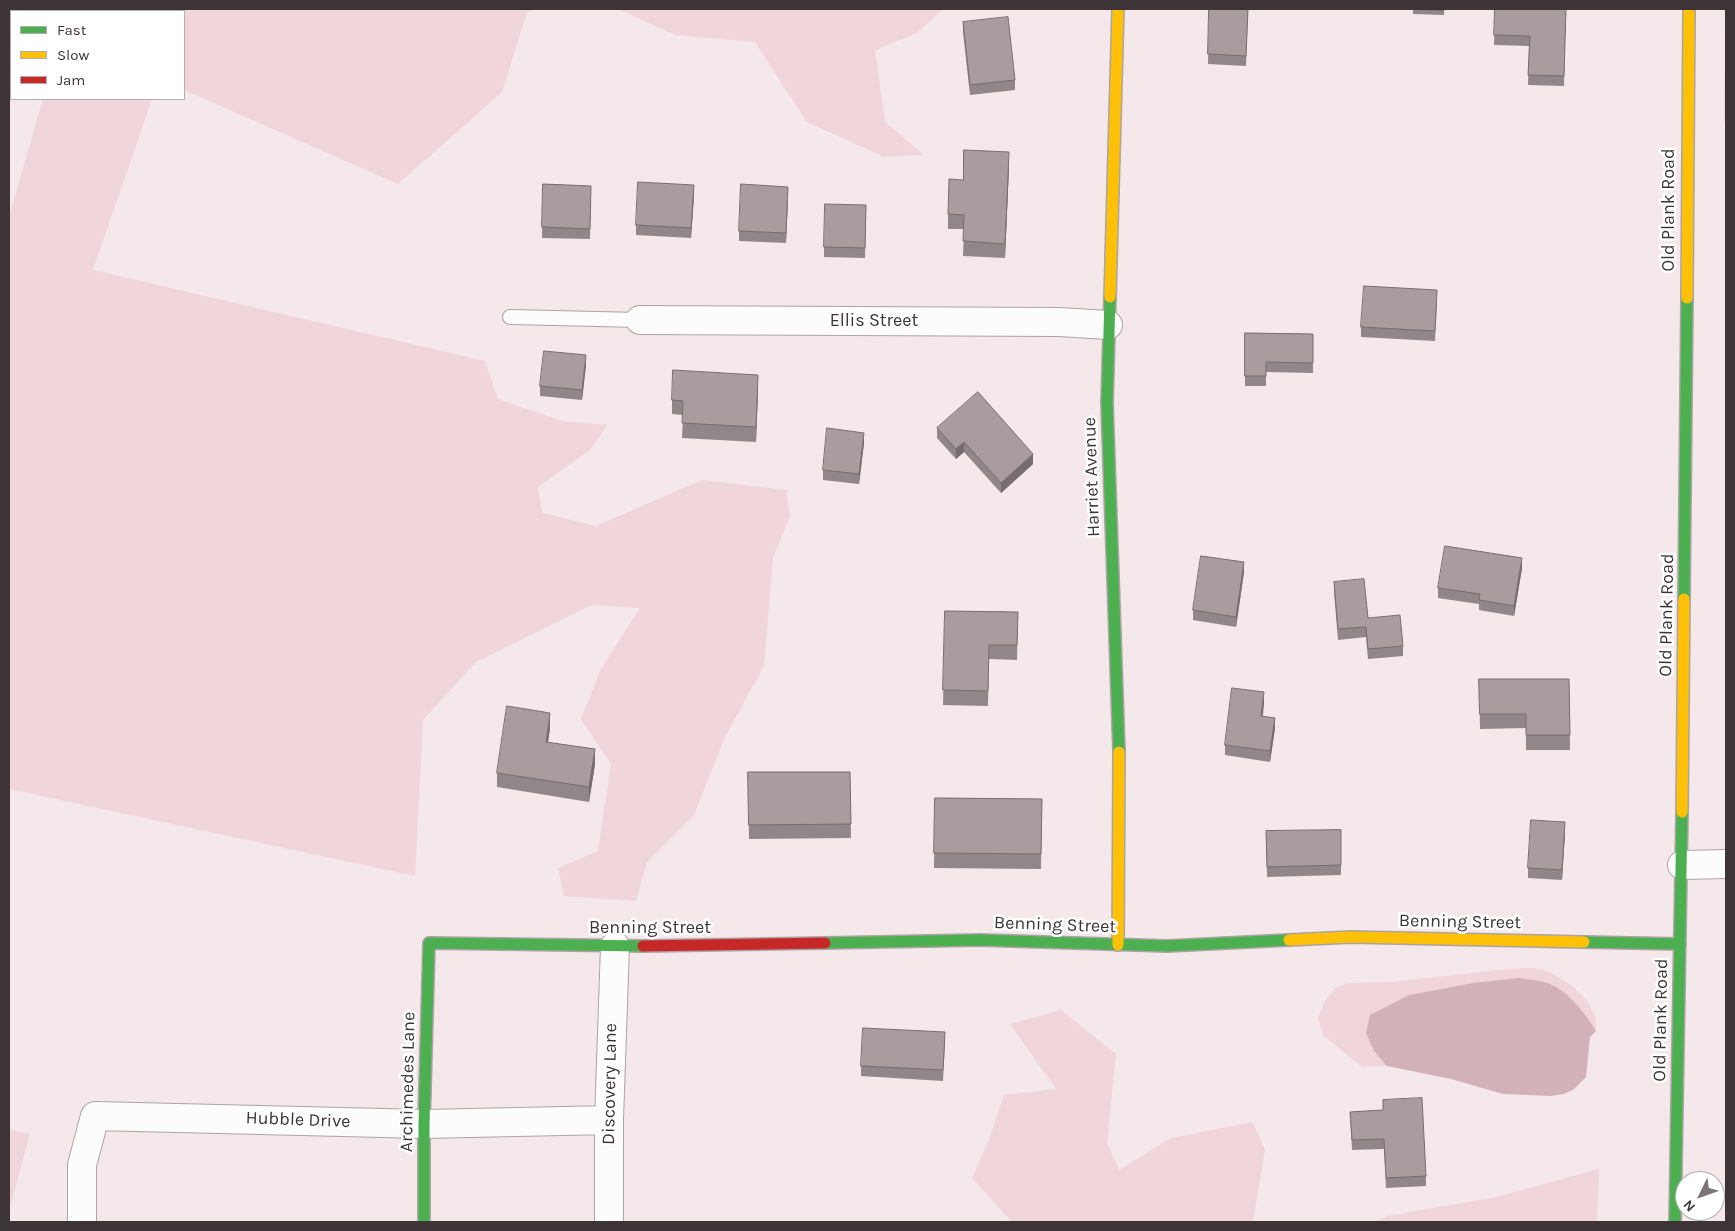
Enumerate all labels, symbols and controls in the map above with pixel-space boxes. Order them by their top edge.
legend [10,10,185,100]
text: Fast [57,21,86,39]
text: Slow [57,46,89,64]
text: Jam [57,71,85,89]
street label: Old Plank Road [1658,148,1680,272]
street label: Ellis Street [830,310,918,332]
street label: Harriet Avenue [1079,417,1105,537]
street label: Old Plank Road [1655,553,1679,677]
street label: Benning Street [1399,910,1521,934]
street label: Benning Street [994,912,1116,938]
street label: Benning Street [589,917,711,939]
street label: Old Plank Road [1649,958,1673,1082]
street label: Archimedes Lane [396,1012,420,1152]
street label: Discovery Lane [598,1023,622,1145]
street label: Hubble Drive [245,1107,351,1133]
north arrow [1675,1171,1725,1221]
text: N [1680,1196,1699,1215]

